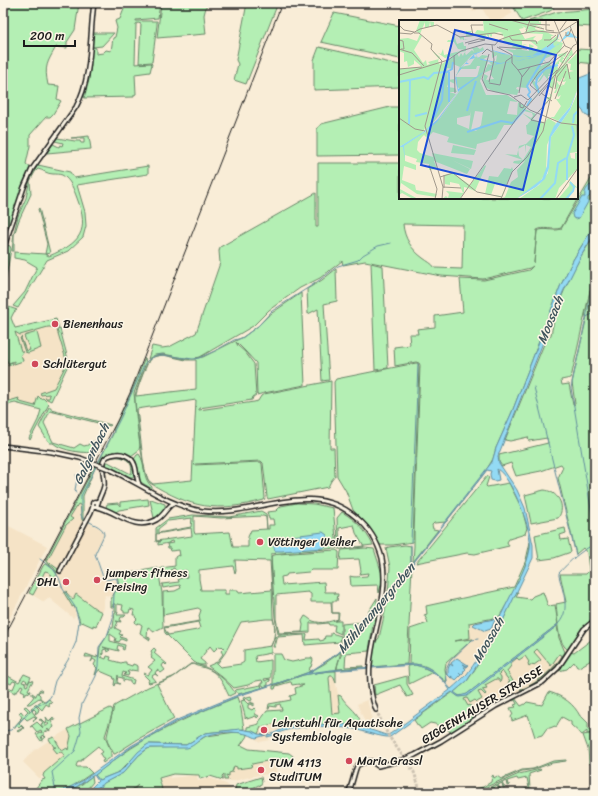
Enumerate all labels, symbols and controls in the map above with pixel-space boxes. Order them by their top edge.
inset map [399,20,578,199]
scale bar [24,22,75,48]
text: 200 m [30,25,64,47]
water label: Moosach [530,292,570,347]
place label: Bienenhaus [63,313,124,335]
marker: Bienenhaus [50,319,60,329]
place label: Schlütergut [43,353,107,375]
marker: Schlütergut [30,359,40,369]
water label: Galgenbach [66,418,116,489]
place label: Vöttinger Weiher [268,531,357,553]
marker: Vöttinger Weiher [255,537,265,547]
water label: Mühlenangergraben [331,556,422,659]
place label: jumpers fitness Freising [102,562,187,598]
place label: DHL [37,571,58,593]
marker: jumpers fitness Freising [92,575,102,585]
marker: DHL [61,577,71,587]
water label: Moosach [466,612,511,667]
street label: GIGGENHAUSER STRASSE [417,659,548,750]
place label: Lehrstuhl für Aquatische Systembiologie [272,712,403,748]
marker: Lehrstuhl für Aquatische Systembiologie [259,725,269,735]
place label: Maria Grassl [357,750,423,772]
place label: TUM 4113 StudiTUM [269,752,322,788]
marker: Maria Grassl [344,756,354,766]
marker: TUM 4113 StudiTUM [256,765,266,775]

